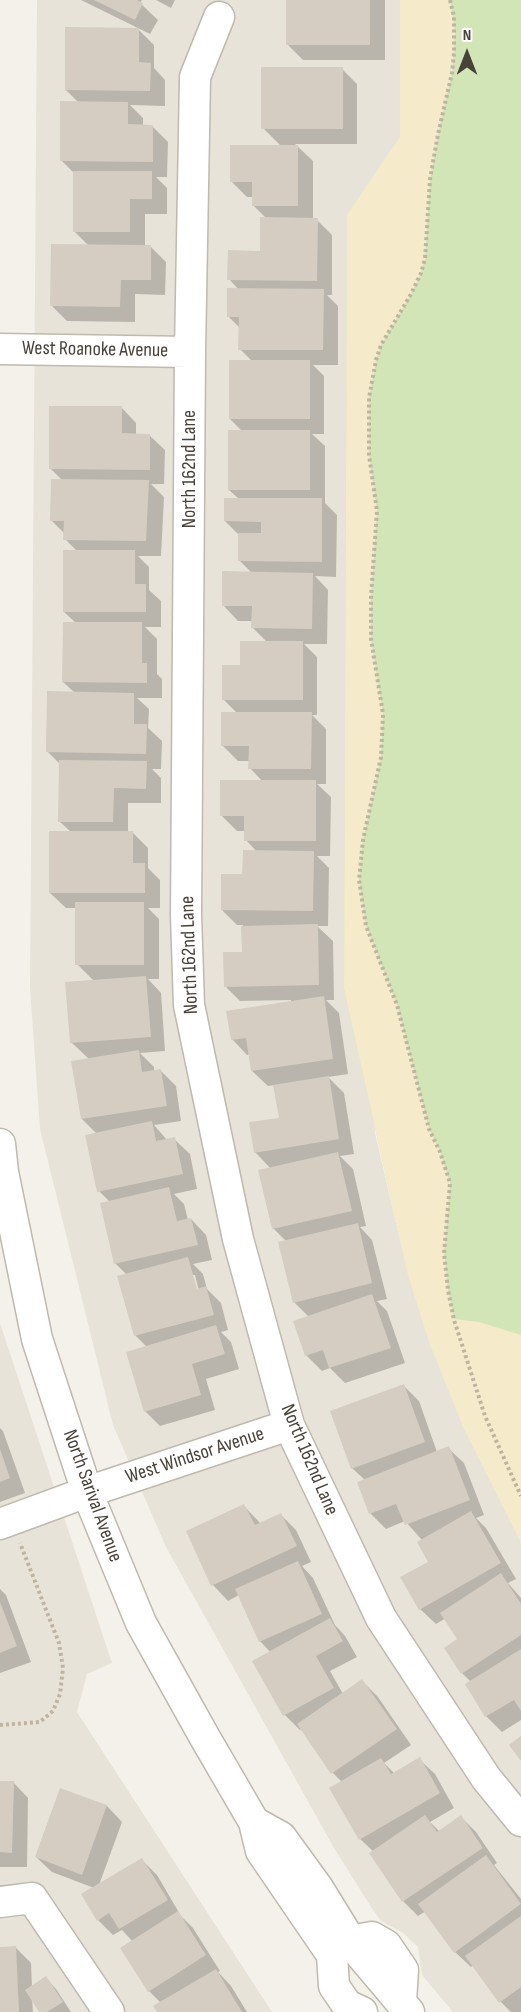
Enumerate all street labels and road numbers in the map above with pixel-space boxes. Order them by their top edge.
street label: West Roanoke Avenue [22,337,168,363]
street label: North 162nd Lane [178,410,202,528]
street label: North 162nd Lane [176,895,204,1015]
street label: North 162nd Lane [275,1401,343,1519]
street label: West Windsor Avenue [123,1422,267,1490]
street label: North Sarival Avenue [57,1427,127,1565]

